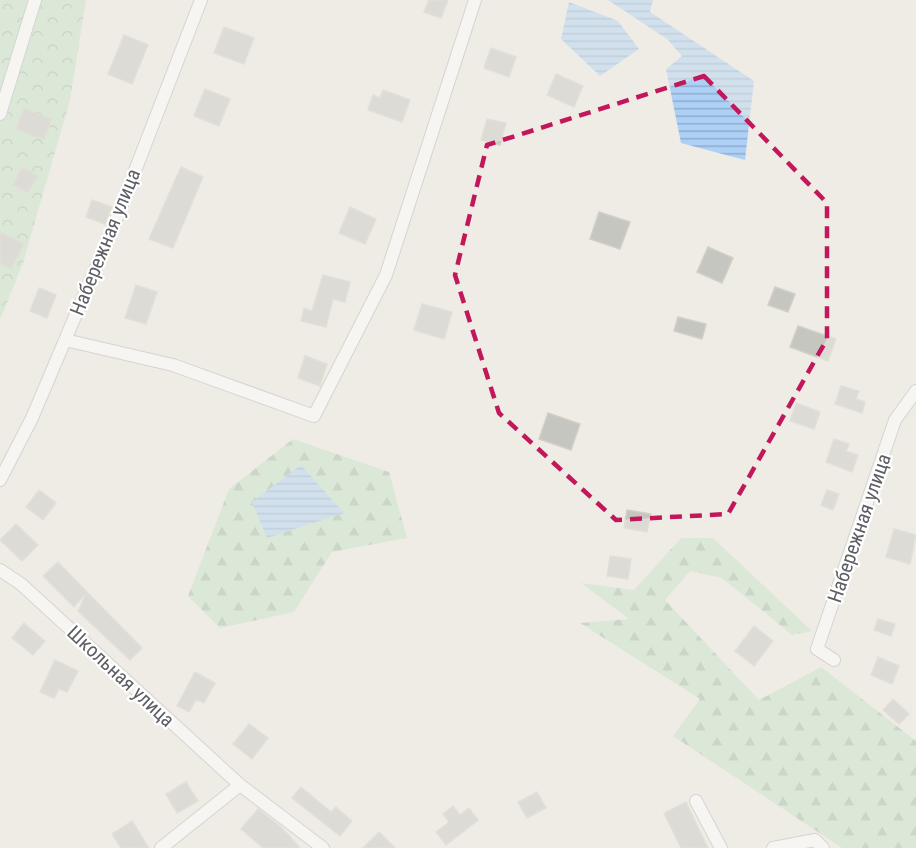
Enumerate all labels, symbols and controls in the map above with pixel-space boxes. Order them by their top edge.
street label: Набережная улица [65,165,145,319]
street label: Набережная улица [822,450,896,606]
street label: Школьная улица [62,620,180,732]

